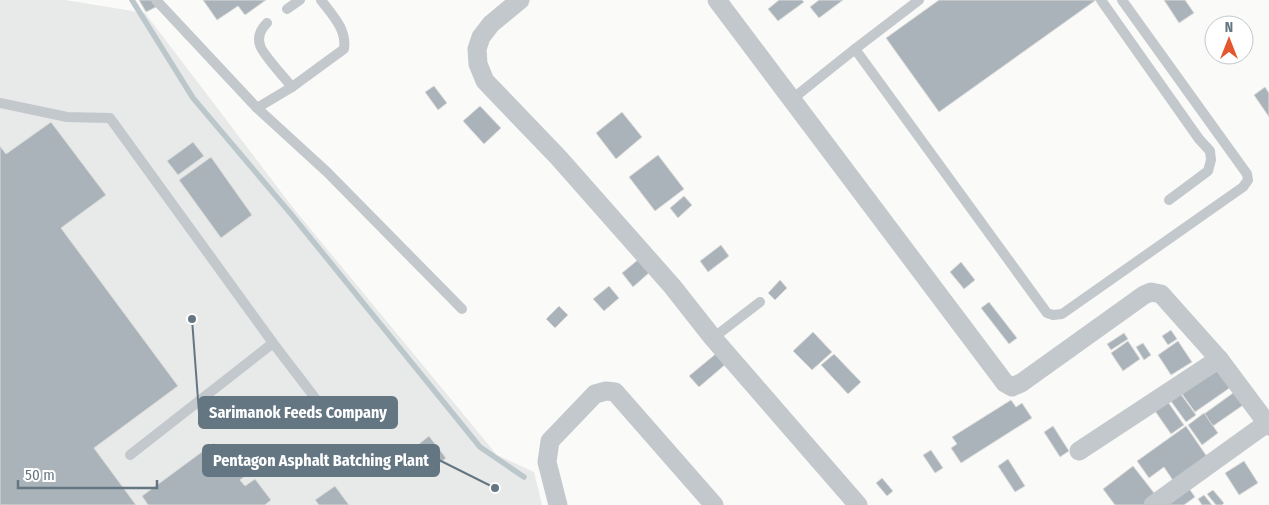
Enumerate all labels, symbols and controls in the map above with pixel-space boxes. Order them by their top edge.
north arrow [1204,15,1254,65]
text: N [1225,19,1233,36]
callout: Sarimanok Feeds Company [199,397,397,428]
text: Sarimanok Feeds Company [209,403,387,422]
callout: Pentagon Asphalt Batching Plant [203,445,439,476]
text: Pentagon Asphalt Batching Plant [213,451,429,470]
scale bar [18,458,156,490]
text: 50 m [25,466,55,484]

